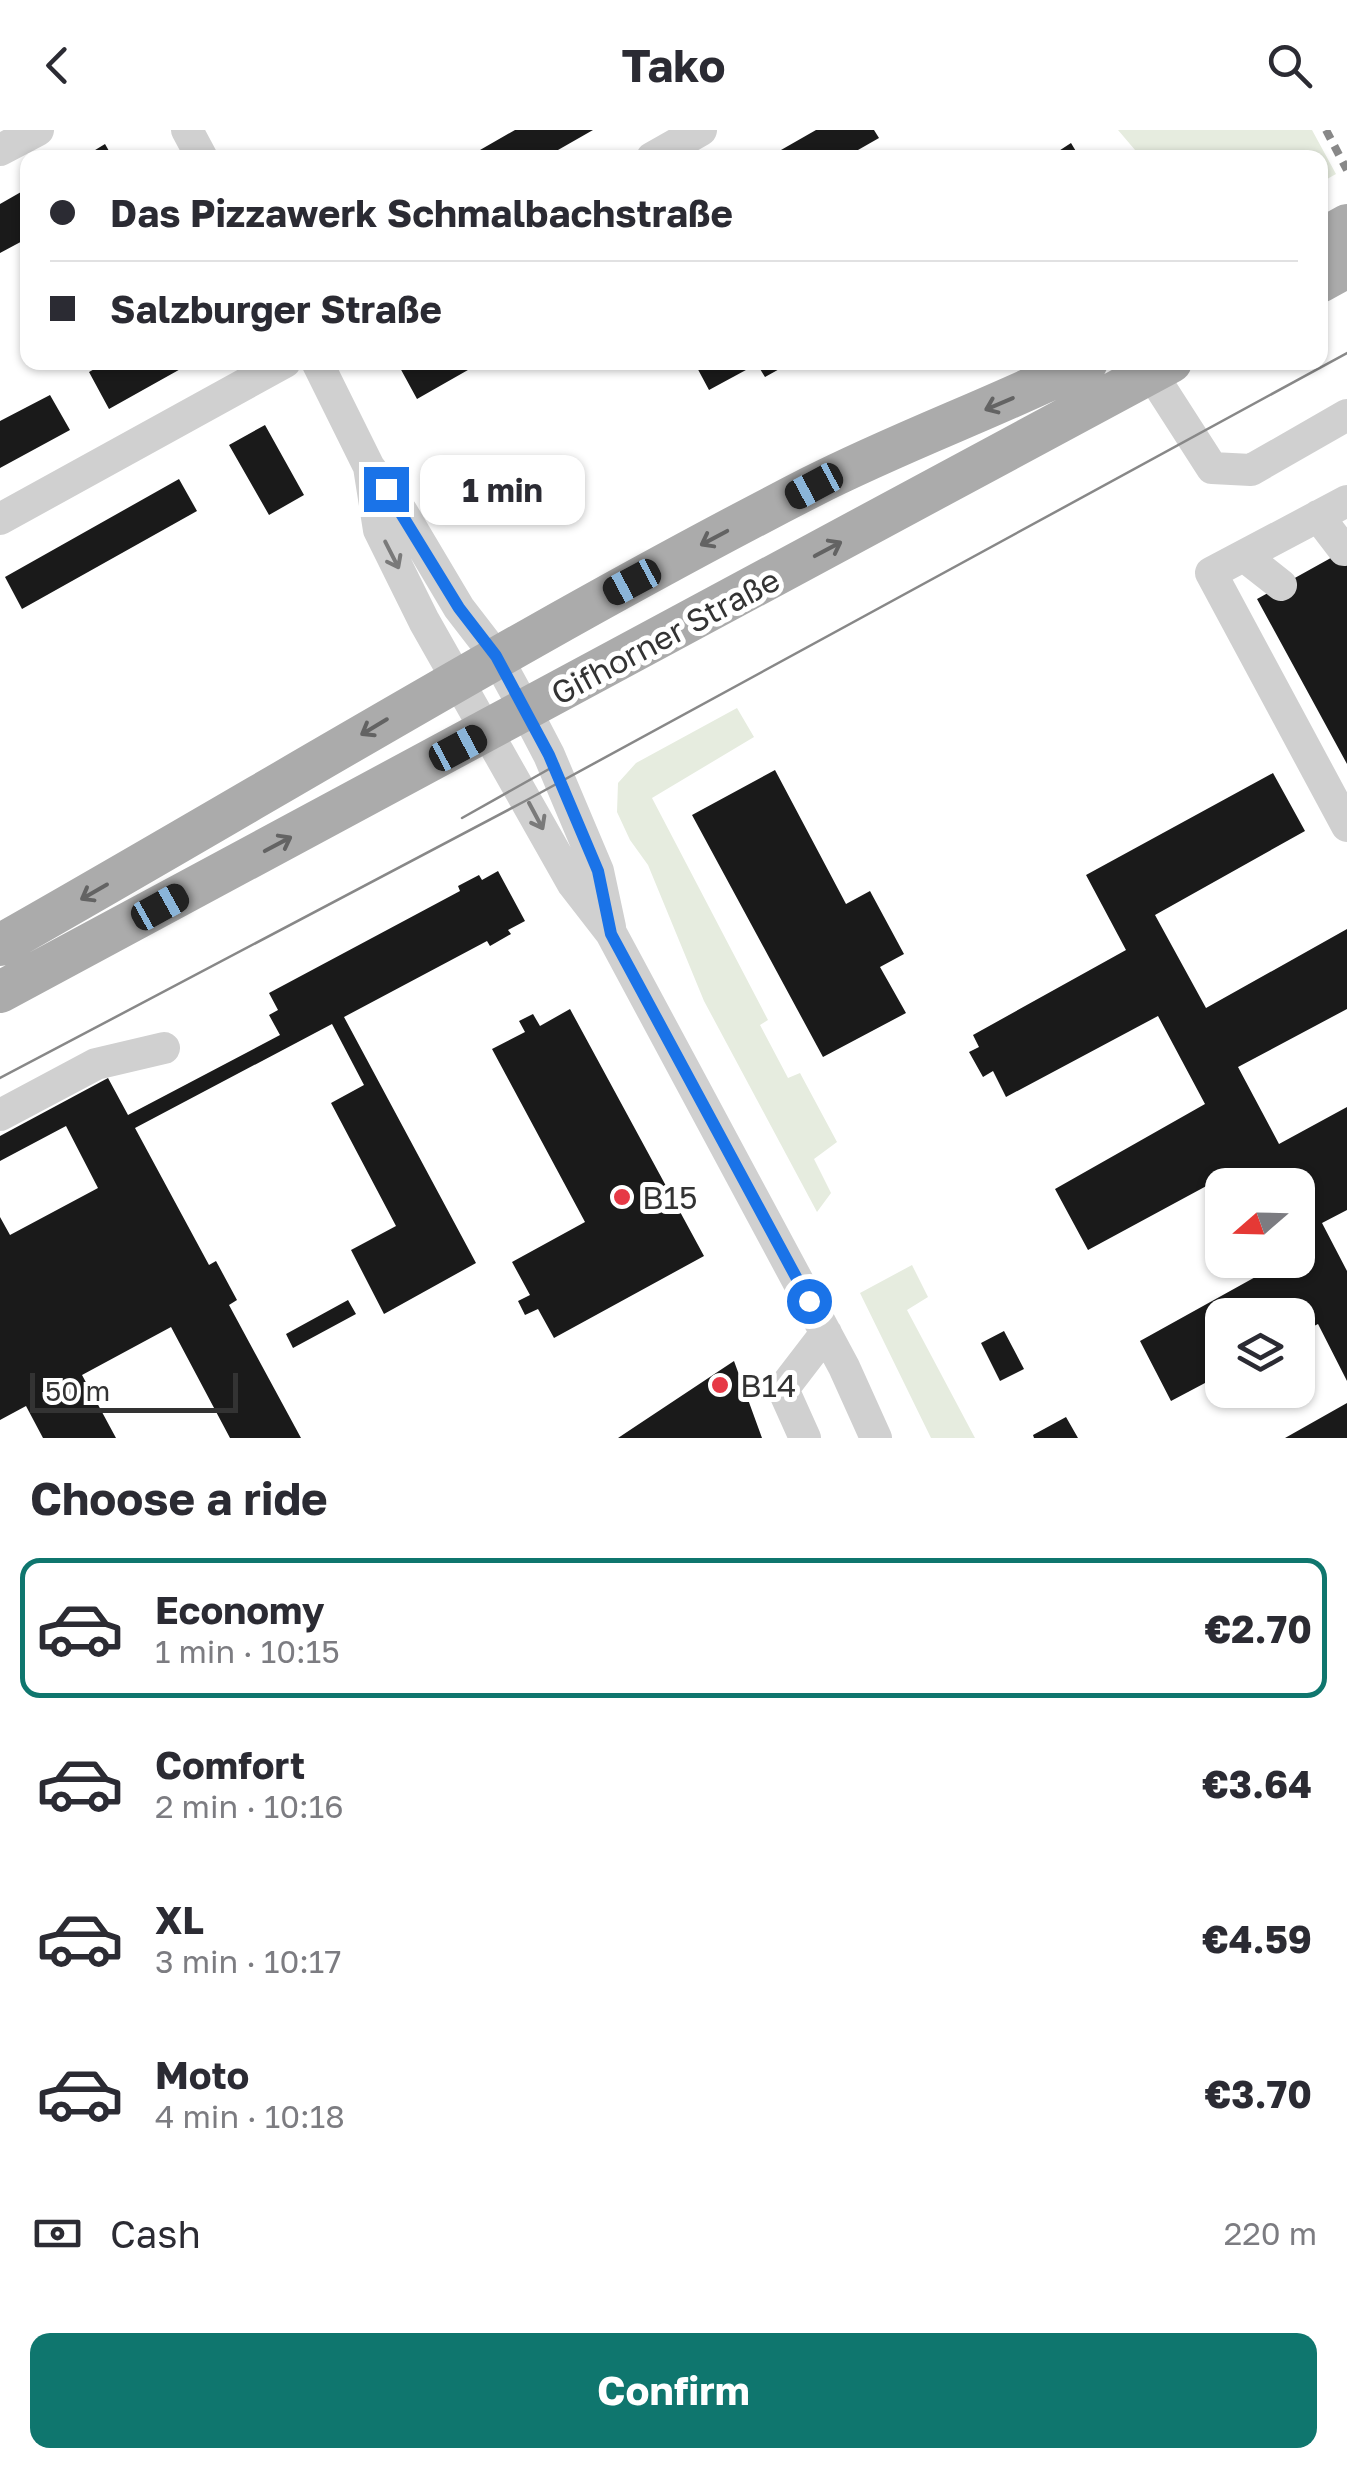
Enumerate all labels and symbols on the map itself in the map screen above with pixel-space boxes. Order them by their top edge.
one-way arrow [984,396,1015,414]
callout: 1 min [421,454,586,524]
car [780,459,848,513]
route end [364,467,409,512]
one-way arrow [699,529,729,549]
one-way arrow [812,538,842,558]
one-way arrow [383,540,402,570]
car [598,555,666,609]
street label: Gifhorner Straße [544,560,786,712]
one-way arrow [360,717,389,737]
car [424,721,492,775]
one-way arrow [527,801,547,831]
one-way arrow [262,834,292,854]
car [126,879,194,935]
one-way arrow [80,882,109,902]
north arrow [1205,1168,1315,1278]
place label: B15 [642,1178,698,1216]
marker: B15 [611,1186,633,1208]
route start [787,1279,832,1324]
place label: B14 [740,1366,796,1404]
scale bar [30,1368,238,1412]
marker: B14 [709,1374,731,1396]

